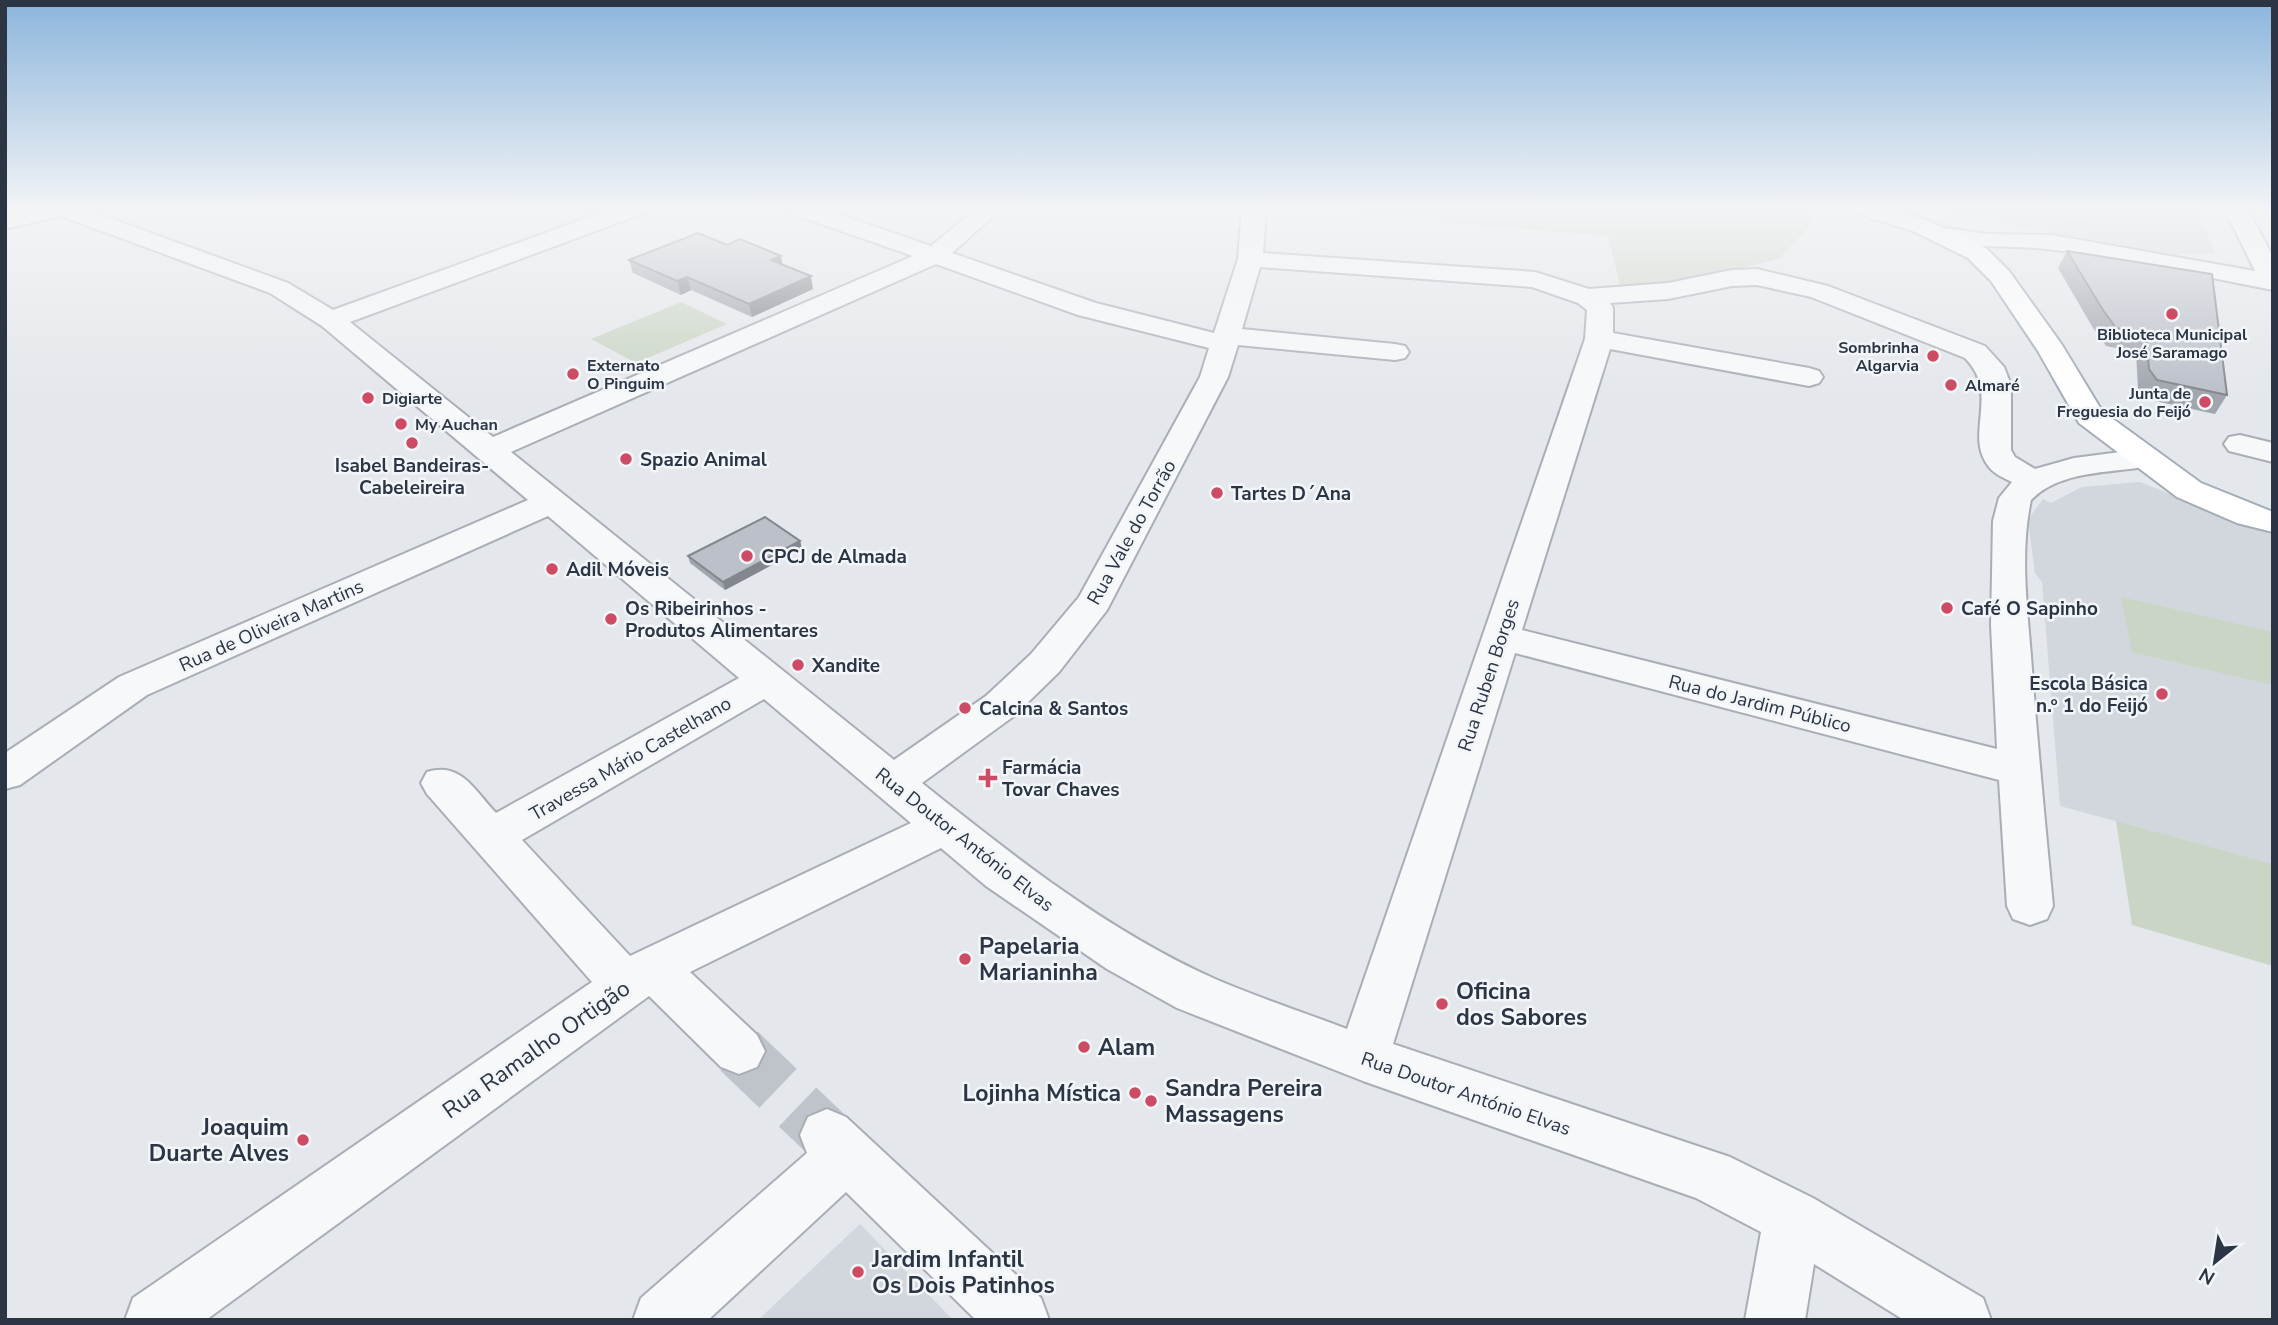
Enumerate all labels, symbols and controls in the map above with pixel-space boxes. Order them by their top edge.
marker: Biblioteca Municipal José Saramago [2164,306,2180,322]
place label: Biblioteca Municipal José Saramago [2097,324,2247,364]
place label: Sombrinha Algarvia [1838,337,1919,377]
marker: Sombrinha Algarvia [1925,348,1941,364]
place label: Externato O Pinguim [587,355,665,395]
marker: Externato O Pinguim [565,366,581,382]
place label: Almaré [1965,375,2020,397]
marker: Almaré [1943,377,1959,393]
place label: Junta de Freguesia do Feijó [2057,383,2191,423]
place label: Digiarte [382,388,443,410]
marker: Digiarte [360,390,376,406]
marker: Junta de Freguesia do Feijó [2197,394,2213,410]
place label: My Auchan [415,414,498,436]
marker: My Auchan [393,416,409,432]
marker: Isabel Bandeiras- Cabeleireira [404,435,420,451]
place label: Spazio Animal [640,447,767,473]
marker: Spazio Animal [618,451,634,467]
place label: Isabel Bandeiras- Cabeleireira [335,453,489,501]
street label: Rua Vale do Torrão [1081,455,1183,610]
place label: Tartes D´Ana [1231,481,1351,507]
marker: Tartes D´Ana [1209,485,1225,501]
place label: CPCJ de Almada [761,544,907,570]
marker: CPCJ de Almada [739,548,755,564]
place label: Adil Móveis [566,557,669,583]
marker: Adil Móveis [544,561,560,577]
street label: Rua de Oliveira Martins [175,573,368,678]
place label: Os Ribeirinhos - Produtos Alimentares [625,596,818,644]
street label: Rua Ruben Borges [1452,596,1526,755]
place label: Café O Sapinho [1961,596,2098,622]
marker: Café O Sapinho [1939,600,1955,616]
marker: Os Ribeirinhos - Produtos Alimentares [603,611,619,627]
place label: Xandite [811,653,880,679]
marker: Xandite [790,657,806,673]
street label: Rua do Jardim Público [1666,669,1854,739]
place label: Escola Básica n.º 1 do Feijó [2029,671,2148,719]
marker: Escola Básica n.º 1 do Feijó [2154,686,2170,702]
street label: Travessa Mário Castelhano [525,690,736,827]
place label: Calcina & Santos [979,696,1128,722]
marker: Calcina & Santos [957,700,973,716]
place label: Farmácia Tovar Chaves [1002,755,1120,803]
street label: Rua Doutor António Elvas [870,762,1059,918]
marker: Farmácia Tovar Chaves [980,770,996,786]
place label: Papelaria Marianinha [979,931,1098,988]
marker: Papelaria Marianinha [957,951,973,967]
street label: Rua Ramalho Ortigão [436,973,636,1126]
place label: Oficina dos Sabores [1456,976,1587,1033]
marker: Oficina dos Sabores [1434,996,1450,1012]
place label: Alam [1098,1032,1155,1063]
marker: Alam [1076,1039,1092,1055]
street label: Rua Doutor António Elvas [1357,1046,1574,1142]
place label: Sandra Pereira Massagens [1165,1073,1323,1130]
place label: Lojinha Mística [962,1078,1121,1109]
marker: Lojinha Mística [1127,1085,1143,1101]
marker: Sandra Pereira Massagens [1143,1093,1159,1109]
place label: Joaquim Duarte Alves [149,1112,289,1169]
marker: Joaquim Duarte Alves [295,1132,311,1148]
north arrow [2180,1227,2250,1297]
place label: Jardim Infantil Os Dois Patinhos [871,1244,1055,1301]
text: N [2194,1261,2220,1291]
marker: Jardim Infantil Os Dois Patinhos [850,1264,866,1280]

